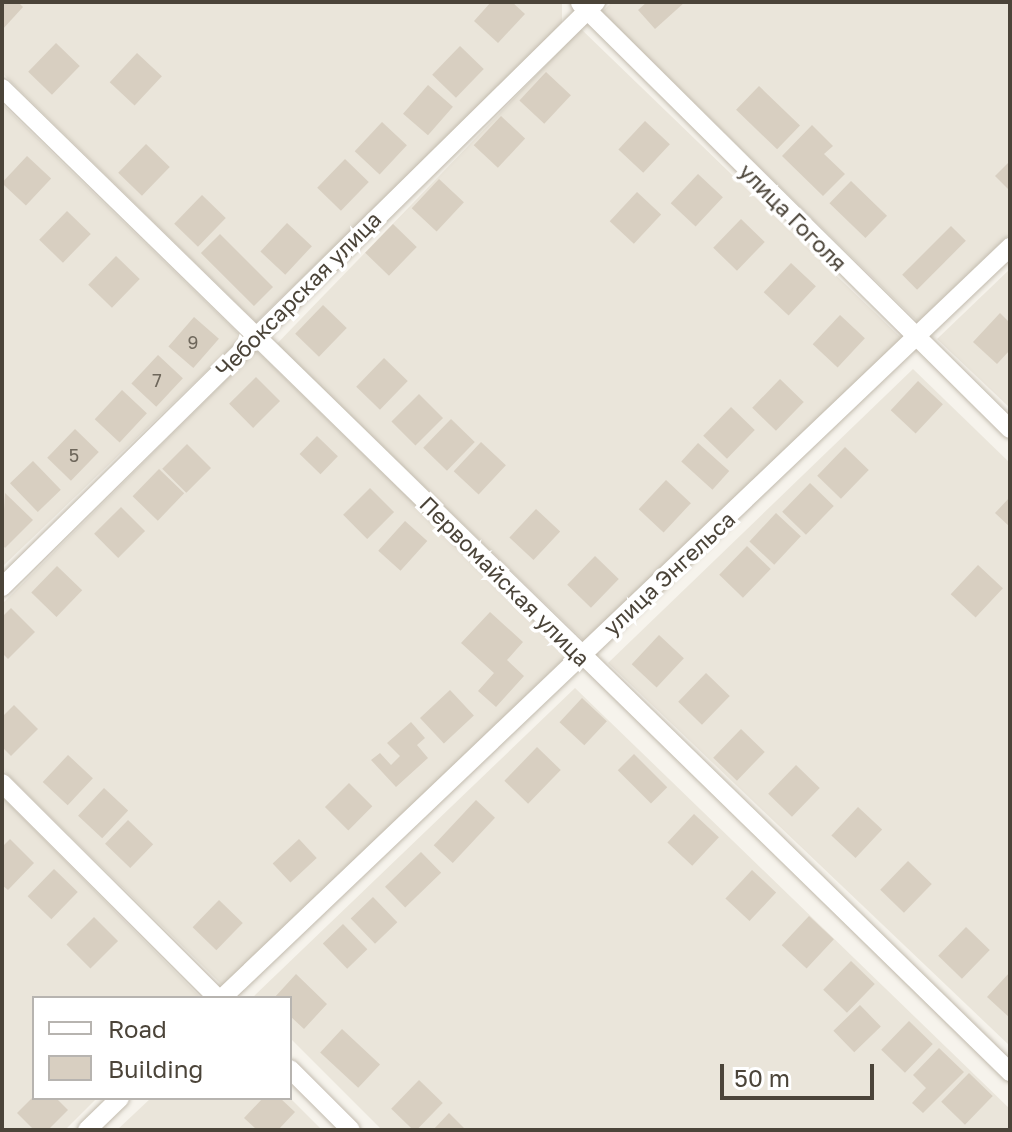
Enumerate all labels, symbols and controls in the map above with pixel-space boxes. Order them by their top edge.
street label: улица Гоголя [734,158,852,276]
street label: Чебоксарская улица [210,206,386,382]
house number: 9 [188,331,198,353]
house number: 7 [152,369,162,391]
house number: 5 [69,444,79,466]
street label: Первомайская улица [415,491,595,671]
street label: улица Энгельса [598,505,740,641]
legend [32,996,292,1100]
text: Road [108,1014,167,1043]
scale bar [724,1048,878,1098]
text: Building [108,1054,203,1083]
text: 50 m [734,1063,790,1092]

